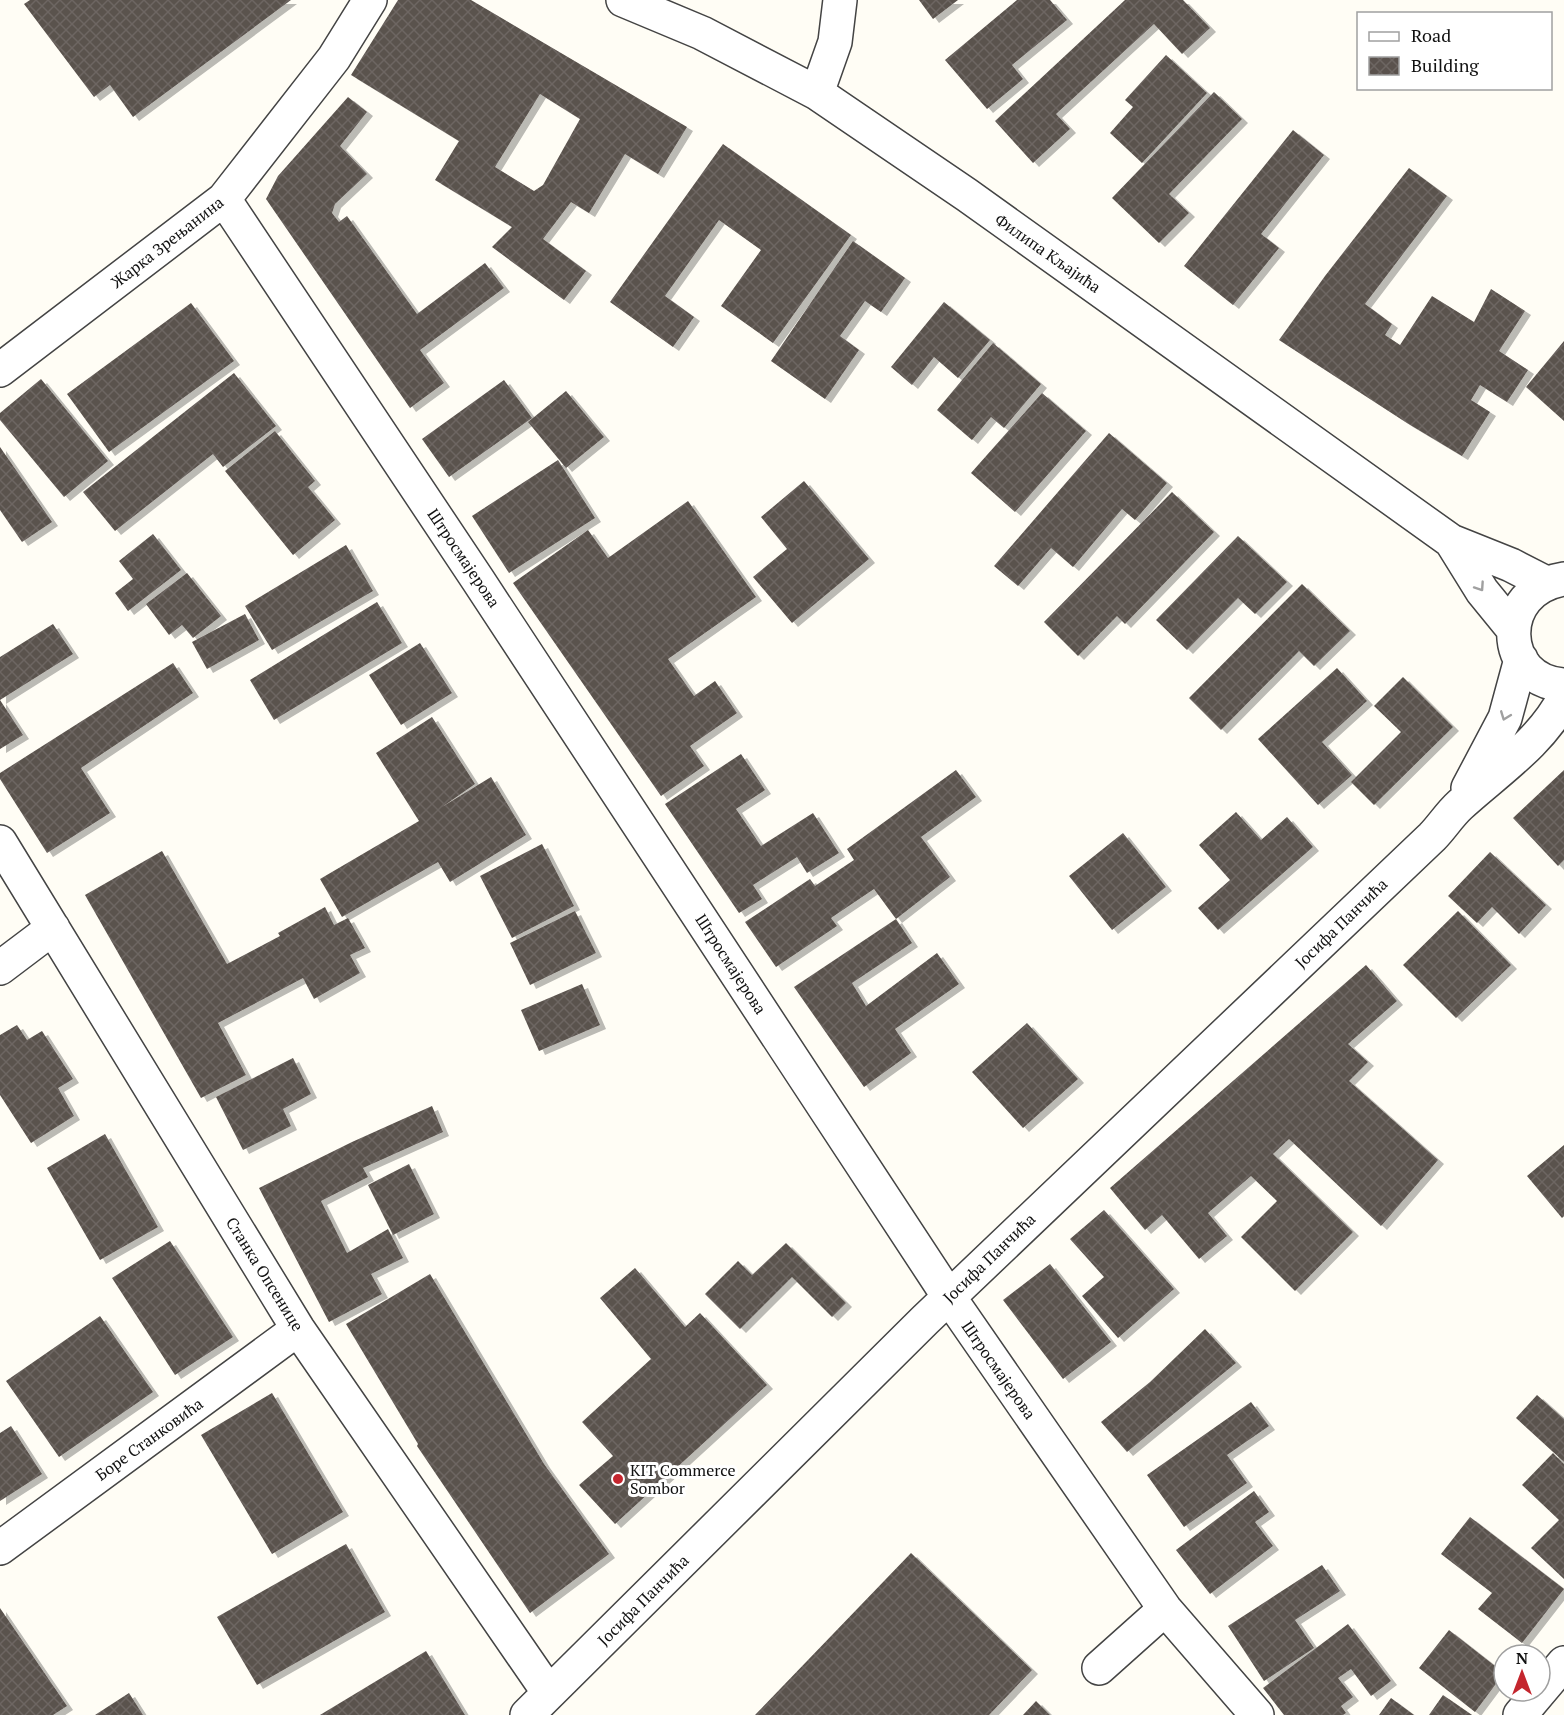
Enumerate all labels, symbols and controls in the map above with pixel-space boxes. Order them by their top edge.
legend [1357,12,1552,90]
text: Road [1411,23,1451,47]
text: Building [1411,53,1479,77]
street label: Жарка Зрењанина [106,191,228,293]
street label: Филипа Кљајића [991,208,1105,298]
street label: Штросмајерова [423,504,505,612]
one-way arrow [1473,580,1484,591]
one-way arrow [1500,709,1512,720]
street label: Јосифа Панчића [1290,873,1392,973]
street label: Штросмајерова [690,910,772,1018]
street label: Јосифа Панчића [938,1208,1040,1308]
street label: Станка Опсенице [221,1213,309,1335]
street label: Штросмајерова [957,1317,1041,1423]
street label: Боре Станковића [91,1392,207,1486]
place label: KIT Commerce Sombor [630,1459,736,1499]
marker: KIT Commerce Sombor [611,1472,625,1486]
street label: Јосифа Панчића [593,1550,693,1650]
north arrow [1492,1643,1552,1703]
text: N [1516,1647,1528,1669]

